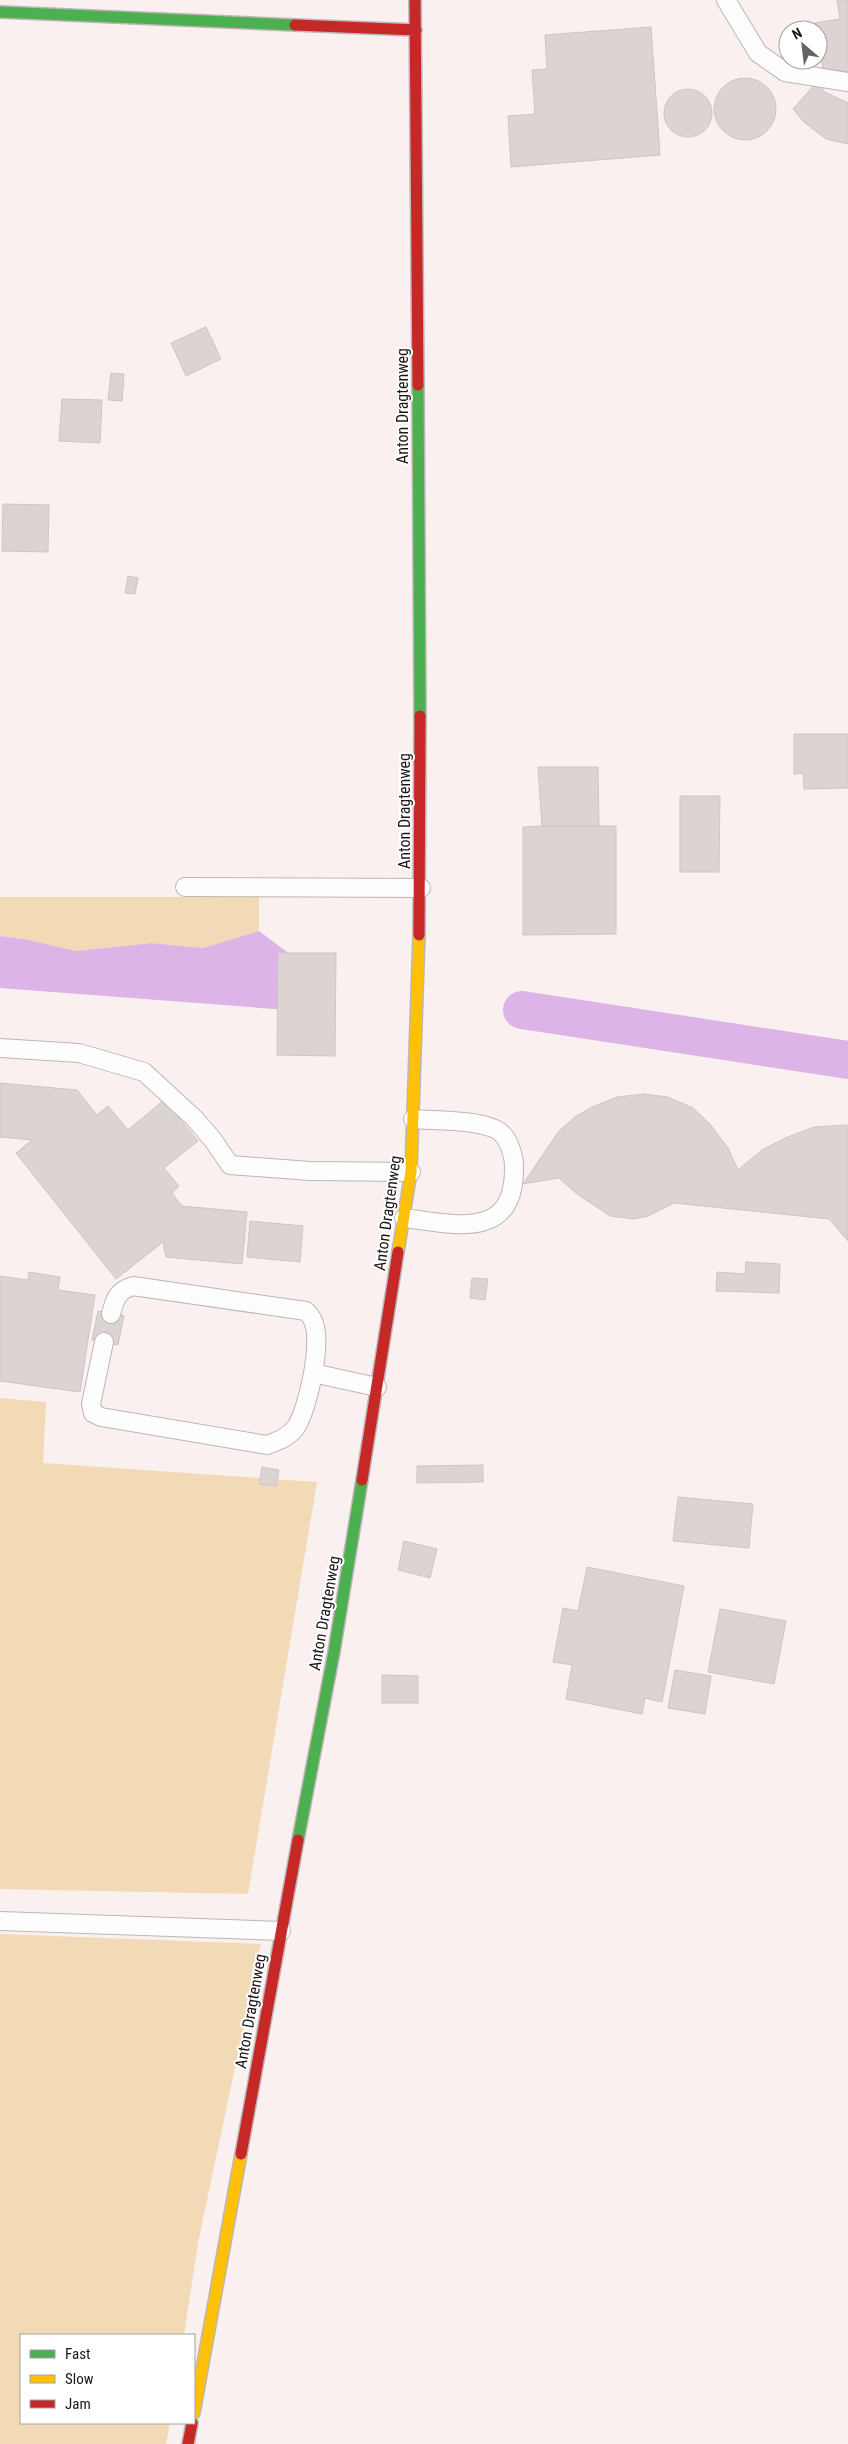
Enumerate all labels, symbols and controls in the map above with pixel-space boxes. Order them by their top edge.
north arrow [778,20,828,70]
text: N [789,24,804,43]
street label: Anton Dragtenweg [393,348,412,464]
street label: Anton Dragtenweg [395,753,414,869]
street label: Anton Dragtenweg [370,1154,405,1272]
street label: Anton Dragtenweg [305,1554,344,1672]
street label: Anton Dragtenweg [231,1952,270,2070]
legend [20,2334,195,2424]
text: Fast [65,2345,90,2363]
text: Slow [65,2370,94,2388]
text: Jam [65,2395,91,2413]

